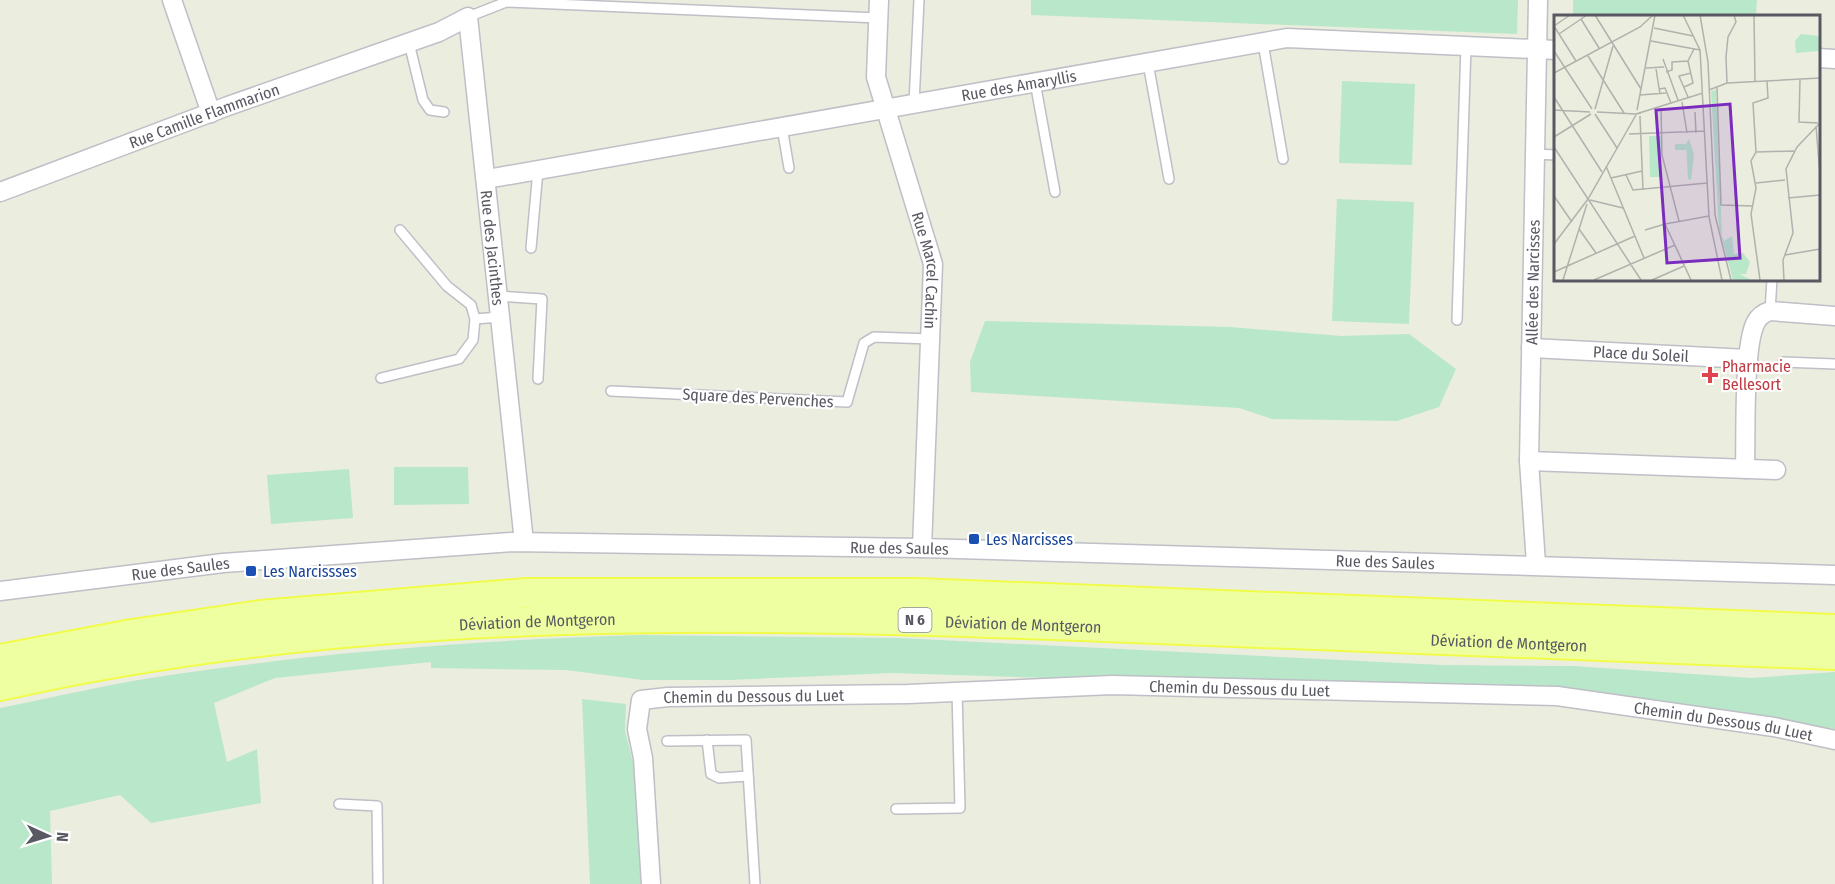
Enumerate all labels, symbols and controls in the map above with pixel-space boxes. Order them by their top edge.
inset map [1554,15,1820,280]
street label: Rue des Amaryllis [960,66,1078,105]
street label: Rue Camille Flammarion [126,79,282,152]
street label: Rue des Jacinthes [477,189,508,307]
street label: Rue Marcel Cachin [908,209,943,329]
street label: Allée des Narcisses [1522,219,1543,345]
street label: Place du Soleil [1593,342,1689,365]
place label: Pharmacie Bellesort [1722,357,1791,394]
marker: Pharmacie Bellesort [1703,368,1717,382]
street label: Square des Pervenches [682,385,834,411]
place label: Les Narcisses [986,530,1073,549]
marker: Les Narcisses [967,532,981,546]
street label: Rue des Saules [850,537,949,558]
street label: Rue des Saules [1336,551,1435,573]
street label: Rue des Saules [130,553,231,584]
place label: Les Narcissses [263,562,357,581]
marker: Les Narcissses [244,564,258,578]
road number: N 6 [898,608,932,632]
street label: Déviation de Montgeron [458,609,616,634]
street label: Déviation de Montgeron [945,612,1102,636]
street label: Déviation de Montgeron [1430,630,1588,655]
street label: Chemin du Dessous du Luet [1149,676,1331,700]
street label: Chemin du Dessous du Luet [662,685,845,707]
street label: Chemin du Dessous du Luet [1633,698,1815,745]
north arrow [18,806,78,866]
text: N [53,832,72,842]

